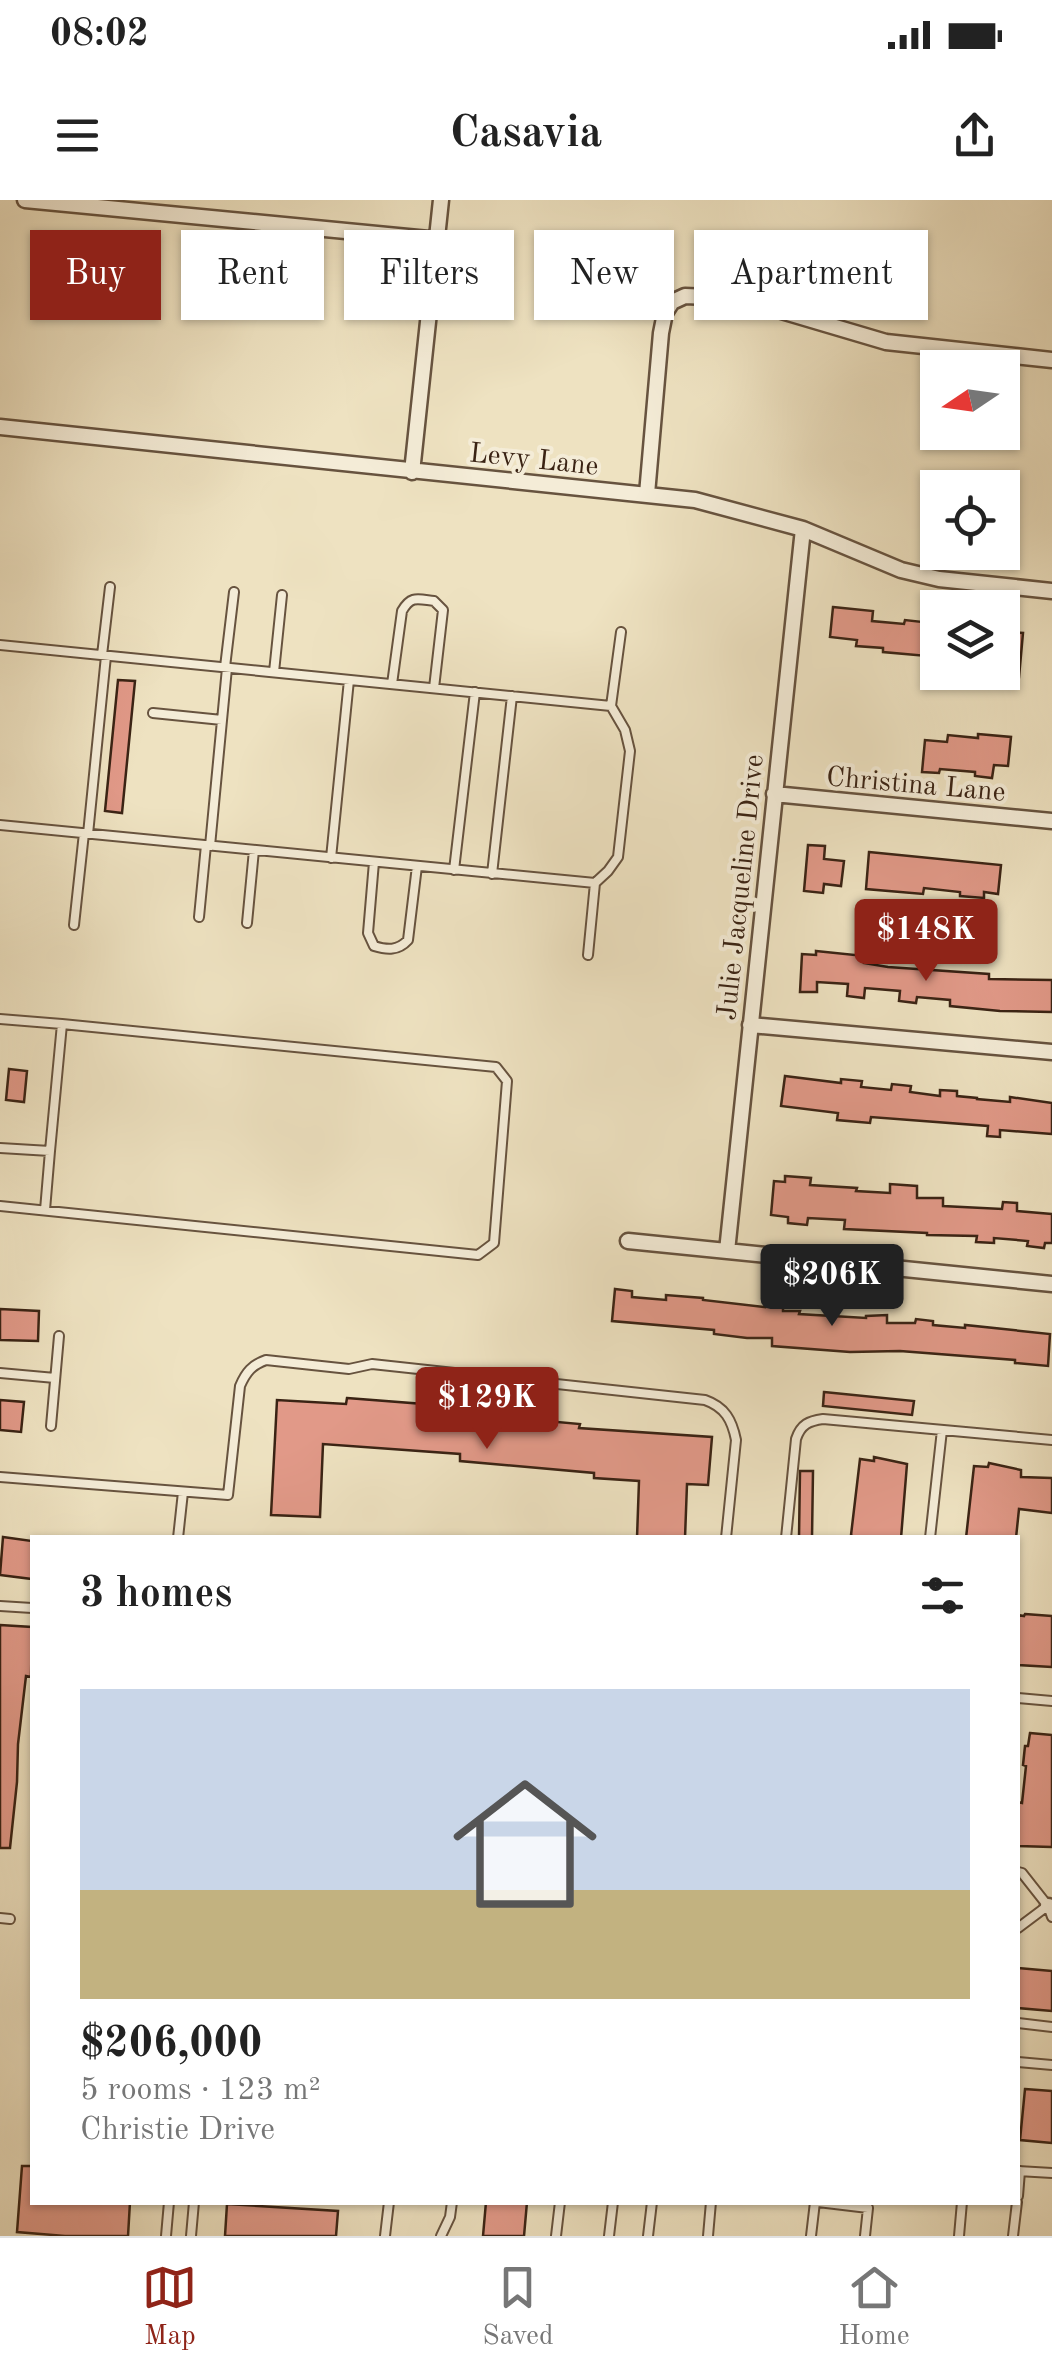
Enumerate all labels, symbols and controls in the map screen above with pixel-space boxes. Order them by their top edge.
text: 08:02 [50,16,149,54]
icon: menu [50,108,105,163]
icon: share [947,108,1002,163]
text: Casavia [450,112,602,157]
chip: Buy [30,230,161,320]
chip: Rent [181,230,324,320]
chip: Filters [344,230,514,320]
chip: New [534,230,674,320]
chip: Apartment [694,230,928,320]
north arrow [920,350,1020,450]
map controls [920,350,1020,690]
street label: Levy Lane [468,440,600,482]
button: locate [920,470,1020,570]
button: layers [920,590,1020,690]
street label: Julie Jacqueline Drive [714,753,770,1022]
street label: Christina Lane [825,764,1007,808]
pin: $148K [856,899,996,984]
text: $148K [877,915,975,947]
pin: $206K [762,1244,902,1329]
text: $206K [783,1260,881,1292]
pin: $129K [417,1367,557,1452]
text: $129K [438,1383,536,1415]
icon: filters [915,1568,970,1623]
text: 3 homes [80,1574,232,1616]
icon: home [435,1754,615,1934]
text: $206,000 [80,2024,262,2066]
text: 5 rooms · 123 m² [80,2075,321,2107]
text: Christie Drive [80,2115,275,2147]
tab: Map [142,2260,197,2355]
tab: Saved [482,2260,554,2355]
tab: Home [838,2260,910,2355]

